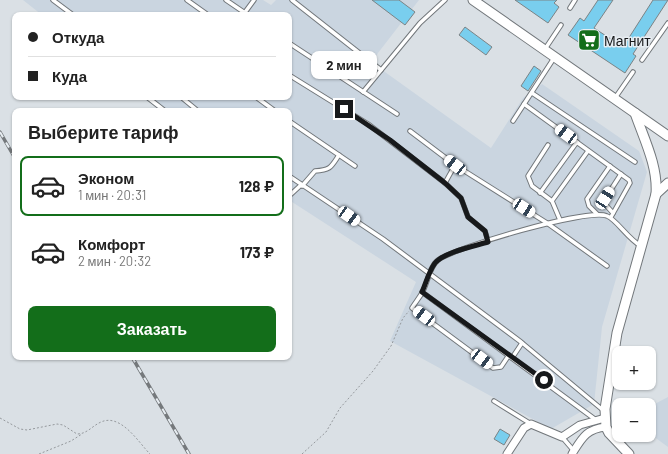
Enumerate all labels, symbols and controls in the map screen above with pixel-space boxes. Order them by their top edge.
supermarket icon: Магнит [576,27,602,53]
text: Откуда [52,28,104,46]
place label: Магнит [604,32,651,49]
callout: 2 мин [311,51,377,79]
text: 2 мин [326,57,362,73]
text: Куда [52,67,87,85]
route end [335,100,353,118]
text: Выберите тариф [28,121,179,143]
car [553,122,579,146]
car [442,153,468,177]
icon: car [30,168,66,204]
text: Эконом [78,169,134,187]
text: 128 ₽ [239,177,274,195]
car [593,185,617,211]
text: 1 мин · 20:31 [78,187,146,203]
car [511,196,537,220]
car [336,204,362,228]
icon: car [30,234,66,270]
text: Комфорт [78,235,145,253]
text: 173 ₽ [240,243,274,261]
text: 2 мин · 20:32 [78,253,151,269]
car [411,304,437,328]
button: Заказать [28,306,276,352]
map controls [612,346,656,442]
button: + [612,346,656,390]
car [469,347,495,371]
route start [535,371,553,389]
button: − [612,398,656,442]

